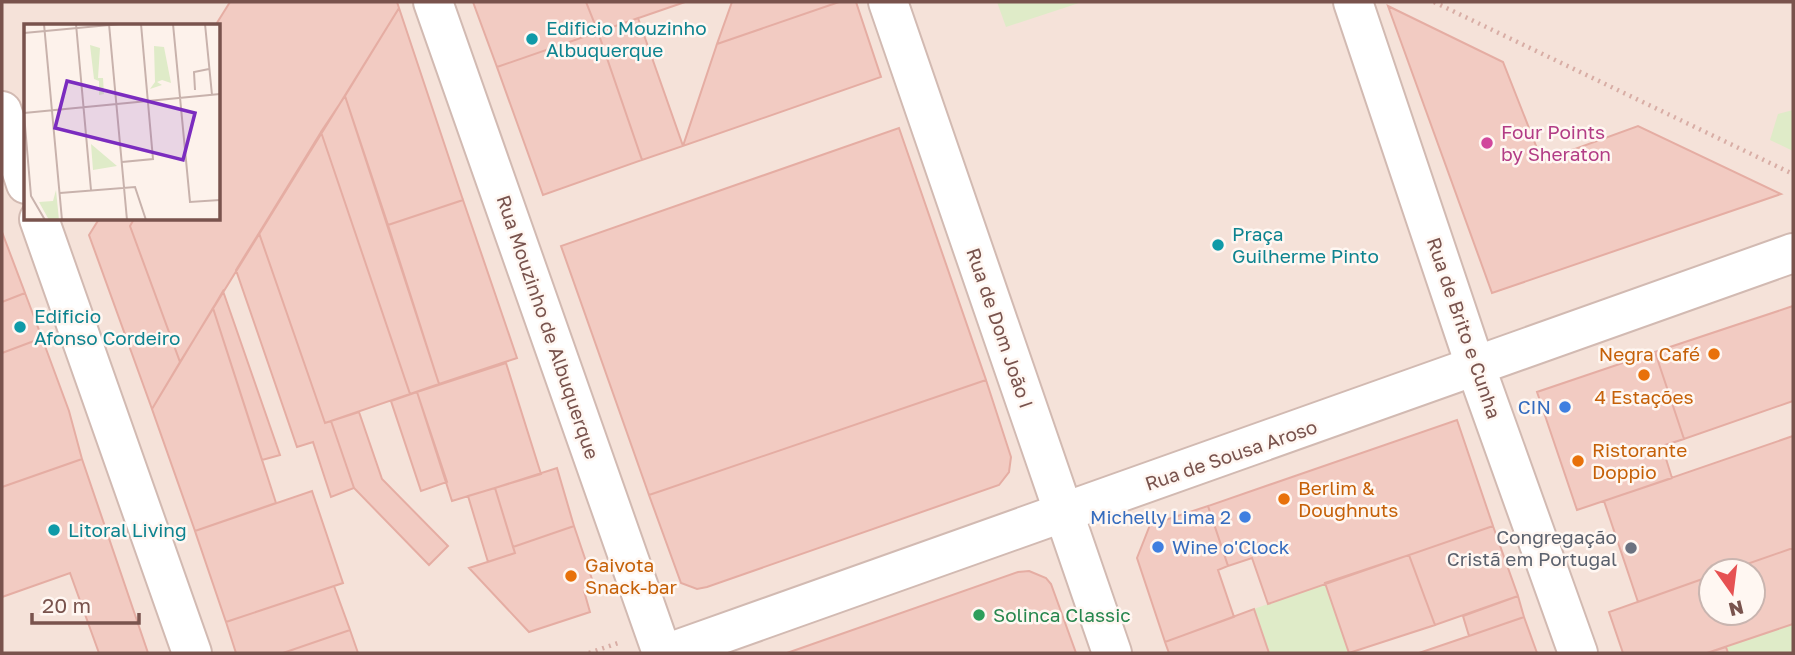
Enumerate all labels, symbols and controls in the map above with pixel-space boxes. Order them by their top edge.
place label: Edificio Mouzinho Albuquerque [546,16,707,61]
inset map [24,24,220,220]
marker: Edificio Mouzinho Albuquerque [524,31,540,47]
place label: Four Points by Sheraton [1501,120,1611,165]
marker: Four Points by Sheraton [1479,135,1495,151]
street label: Rua Mouzinho de Albuquerque [492,192,605,462]
place label: Praça Guilherme Pinto [1232,222,1379,267]
street label: Rua de Brito e Cunha [1423,234,1506,422]
marker: Praça Guilherme Pinto [1210,237,1226,253]
street label: Rua de Dom João I [962,245,1039,411]
place label: Edificio Afonso Cordeiro [34,304,180,349]
marker: Edificio Afonso Cordeiro [12,319,28,335]
place label: Negra Café [1599,342,1700,365]
marker: Negra Café [1706,346,1722,362]
marker: 4 Estações [1636,367,1652,383]
place label: 4 Estações [1594,385,1694,408]
place label: CIN [1518,395,1551,418]
marker: CIN [1557,399,1573,415]
street label: Rua de Sousa Aroso [1142,414,1320,495]
place label: Ristorante Doppio [1592,438,1687,483]
marker: Ristorante Doppio [1570,453,1586,469]
place label: Berlim & Doughnuts [1298,476,1398,521]
marker: Berlim & Doughnuts [1276,491,1292,507]
place label: Michelly Lima 2 [1090,505,1231,528]
marker: Michelly Lima 2 [1237,509,1253,525]
place label: Litoral Living [68,518,187,541]
marker: Litoral Living [46,522,62,538]
place label: Congregação Cristã em Portugal [1447,525,1617,570]
place label: Wine o'Clock [1172,535,1290,558]
marker: Wine o'Clock [1150,539,1166,555]
marker: Congregação Cristã em Portugal [1623,540,1639,556]
place label: Gaivota Snack-bar [585,553,678,598]
north arrow [1697,557,1767,627]
marker: Gaivota Snack-bar [563,568,579,584]
scale bar [32,582,138,626]
text: 20 m [42,592,91,618]
text: N [1726,596,1746,622]
place label: Solinca Classic [993,603,1131,626]
marker: Solinca Classic [971,607,987,623]

